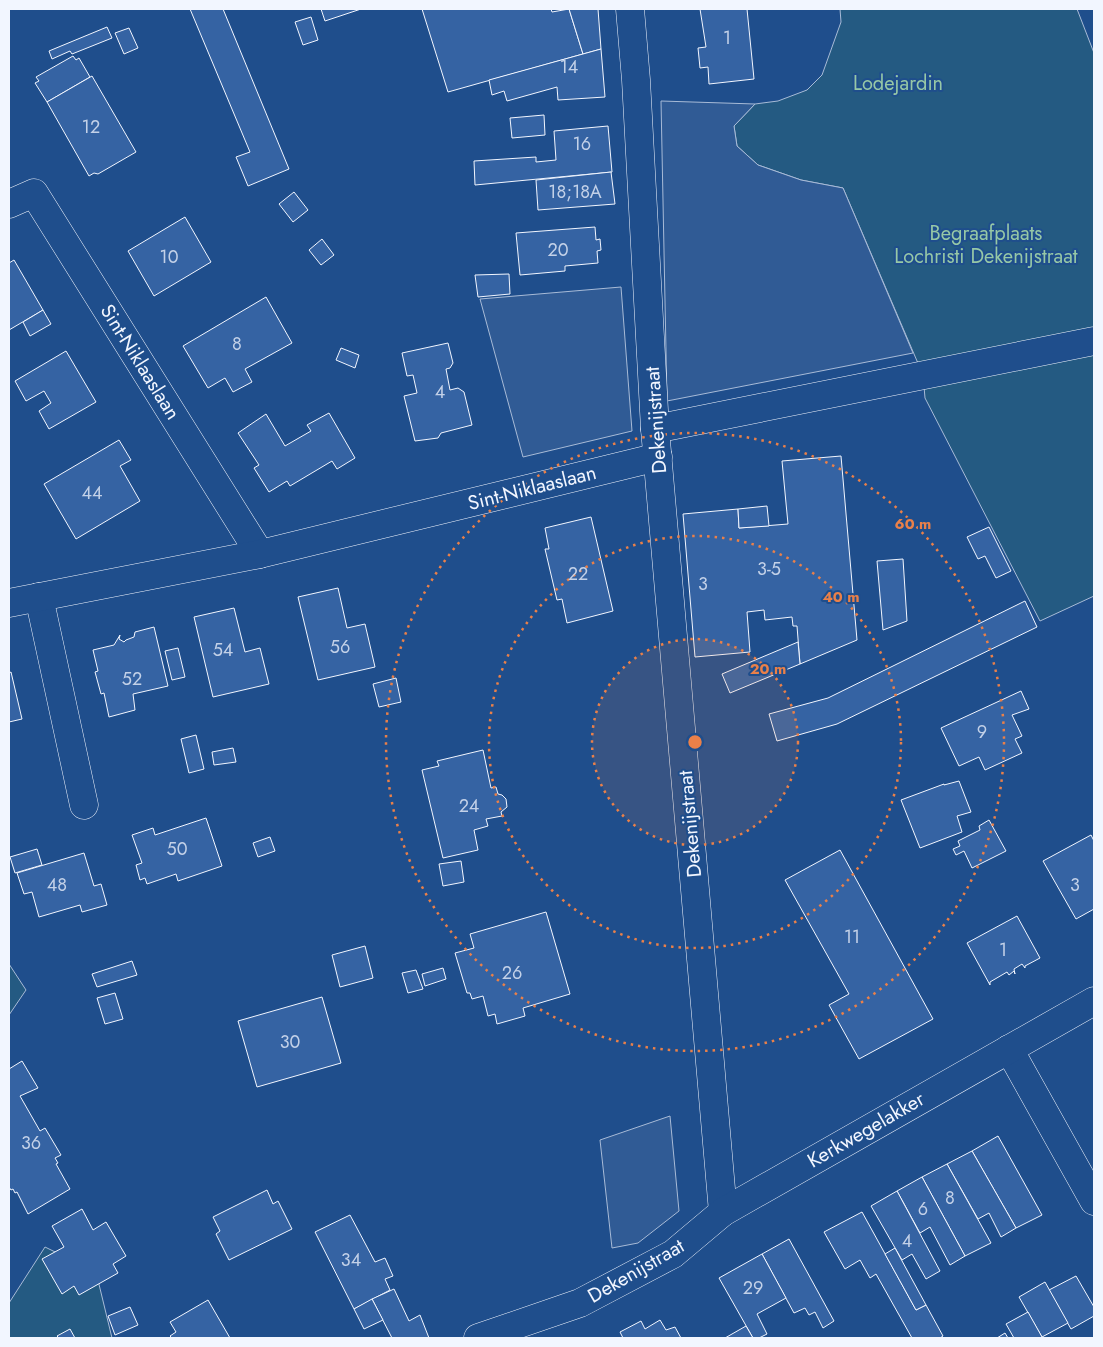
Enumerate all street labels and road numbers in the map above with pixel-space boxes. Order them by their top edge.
street label: Sint-Niklaaslaan [93,299,187,425]
street label: Dekenijstraat [638,365,674,474]
street label: Sint-Niklaaslaan [465,458,599,518]
street label: Dekenijstraat [671,769,709,879]
street label: Kerkwegelakker [802,1085,930,1175]
street label: Dekenijstraat [582,1232,690,1310]

